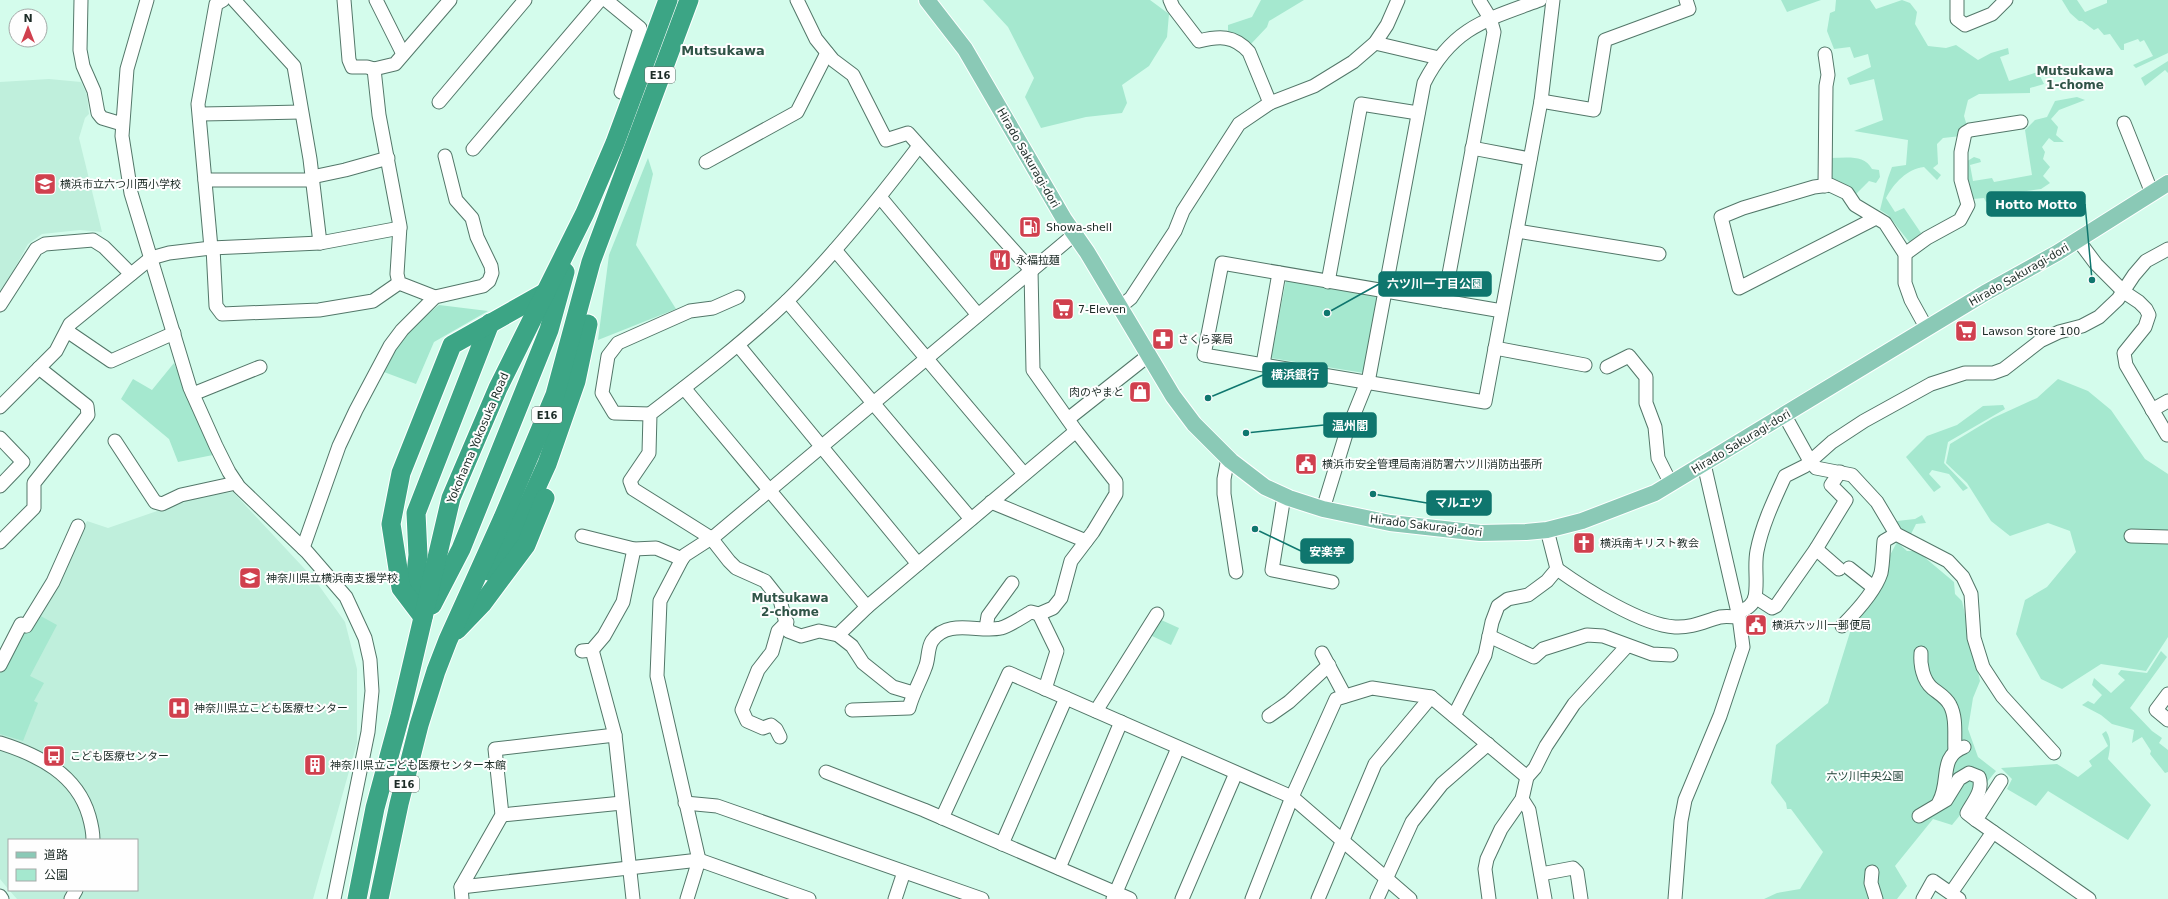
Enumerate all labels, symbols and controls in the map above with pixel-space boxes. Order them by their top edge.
north arrow [8,8,48,48]
text: N [23,12,33,25]
district label: Mutsukawa [681,43,765,58]
district label: Mutsukawa 1-chome [2036,64,2114,92]
road number: E16 [645,67,675,83]
street label: Hirado Sakuragi-dori [994,106,1062,210]
school or university icon: 横浜市立六つ川西小学校 [32,171,58,197]
place label: 横浜市立六つ川西小学校 [60,178,181,191]
callout: Hotto Motto [1987,192,2085,216]
text: Hotto Motto [1995,198,2077,212]
fuel station icon: Showa-shell [1017,214,1043,240]
place label: Showa-shell [1046,221,1112,234]
street label: Hirado Sakuragi-dori [1967,241,2071,309]
restaurant icon: 永福拉麺 [987,247,1013,273]
place label: 永福拉麺 [1016,254,1060,267]
callout: 六ツ川一丁目公園 [1379,272,1491,296]
text: 六ツ川一丁目公園 [1387,277,1483,291]
supermarket icon: 7-Eleven [1050,296,1076,322]
place label: 7-Eleven [1078,303,1126,316]
supermarket icon: Lawson Store 100 [1953,318,1979,344]
place label: Lawson Store 100 [1982,325,2080,338]
pharmacy icon: さくら薬局 [1150,326,1176,352]
place label: さくら薬局 [1178,333,1233,346]
callout: 横浜銀行 [1263,363,1327,387]
text: 横浜銀行 [1271,368,1319,382]
street label: Yokohama Yokosuka Road [444,371,511,506]
shop icon: 肉のやまと [1127,379,1153,405]
place label: 肉のやまと [1069,386,1124,399]
road number: E16 [532,407,562,423]
street label: Hirado Sakuragi-dori [1689,407,1793,477]
callout: 温州閣 [1324,413,1376,437]
text: 温州閣 [1332,419,1368,433]
public building icon: 横浜市安全管理局南消防署六ツ川消防出張所 [1293,451,1319,477]
place label: 横浜市安全管理局南消防署六ツ川消防出張所 [1322,458,1543,471]
callout: マルエツ [1427,491,1491,515]
text: マルエツ [1435,496,1483,510]
street label: Hirado Sakuragi-dori [1369,513,1483,539]
church icon: 横浜南キリスト教会 [1571,530,1597,556]
place label: 横浜南キリスト教会 [1600,537,1699,550]
callout: 安楽亭 [1301,539,1353,563]
text: 安楽亭 [1309,545,1345,559]
school or university icon: 神奈川県立横浜南支援学校 [237,565,263,591]
place label: 神奈川県立横浜南支援学校 [266,572,398,585]
district label: Mutsukawa 2-chome [751,591,829,619]
public building icon: 横浜六ッ川一郵便局 [1743,612,1769,638]
place label: 横浜六ッ川一郵便局 [1772,619,1871,632]
hospital icon: 神奈川県立こども医療センター [166,695,192,721]
place label: 神奈川県立こども医療センター [194,702,348,715]
bus stop icon: こども医療センター [41,743,67,769]
place label: こども医療センター [70,750,169,763]
building icon: 神奈川県立こども医療センター本館 [302,752,328,778]
place label: 神奈川県立こども医療センター本館 [330,759,506,772]
park label: 六ツ川中央公園 [1827,770,1904,783]
road number: E16 [389,776,419,792]
legend [8,839,138,891]
text: 道路 [44,848,68,862]
text: 公園 [44,868,68,882]

